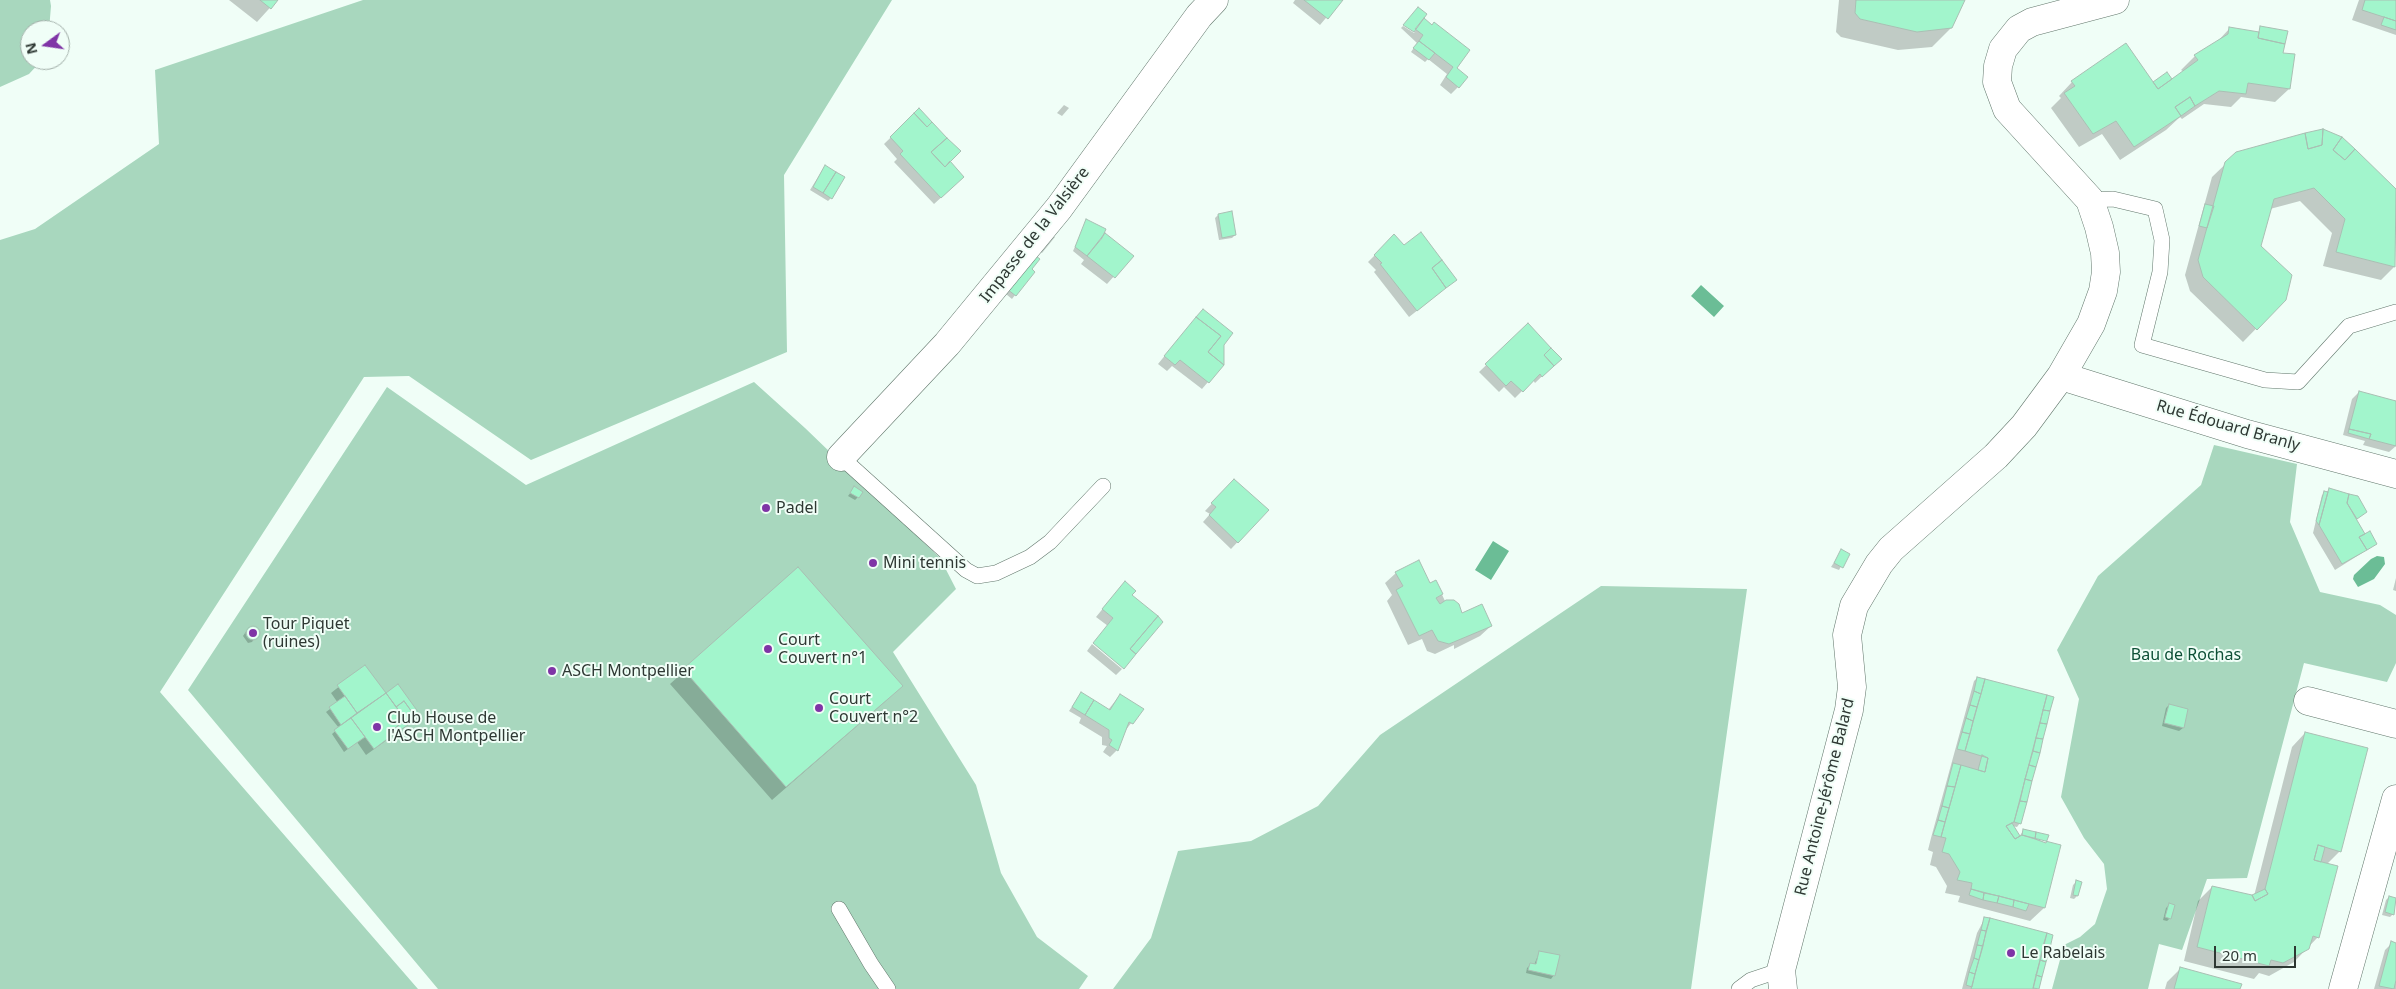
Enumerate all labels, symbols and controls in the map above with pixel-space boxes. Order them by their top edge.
north arrow [20,20,70,70]
text: N [20,41,42,56]
street label: Impasse de la Valsière [976,163,1094,307]
street label: Rue Édouard Branly [2154,396,2302,456]
place label: Padel [776,498,818,518]
marker: Padel [760,502,772,514]
place label: Mini tennis [883,553,966,573]
marker: Mini tennis [867,557,879,569]
place label: Tour Piquet (ruines) [263,614,349,652]
marker: Tour Piquet (ruines) [247,627,259,639]
place label: Court Couvert n°1 [778,630,867,668]
marker: Court Couvert n°1 [762,643,774,655]
park label: Bau de Rochas [2131,645,2241,665]
place label: ASCH Montpellier [562,661,694,681]
marker: ASCH Montpellier [546,665,558,677]
place label: Court Couvert n°2 [829,689,918,727]
street label: Rue Antoine-Jérôme Balard [1791,696,1859,898]
marker: Court Couvert n°2 [813,702,825,714]
place label: Club House de l'ASCH Montpellier [387,708,525,746]
marker: Club House de l'ASCH Montpellier [371,721,383,733]
scale bar [2216,936,2298,968]
place label: Le Rabelais [2021,943,2105,963]
text: 20 m [2222,945,2257,965]
marker: Le Rabelais [2005,947,2017,959]

